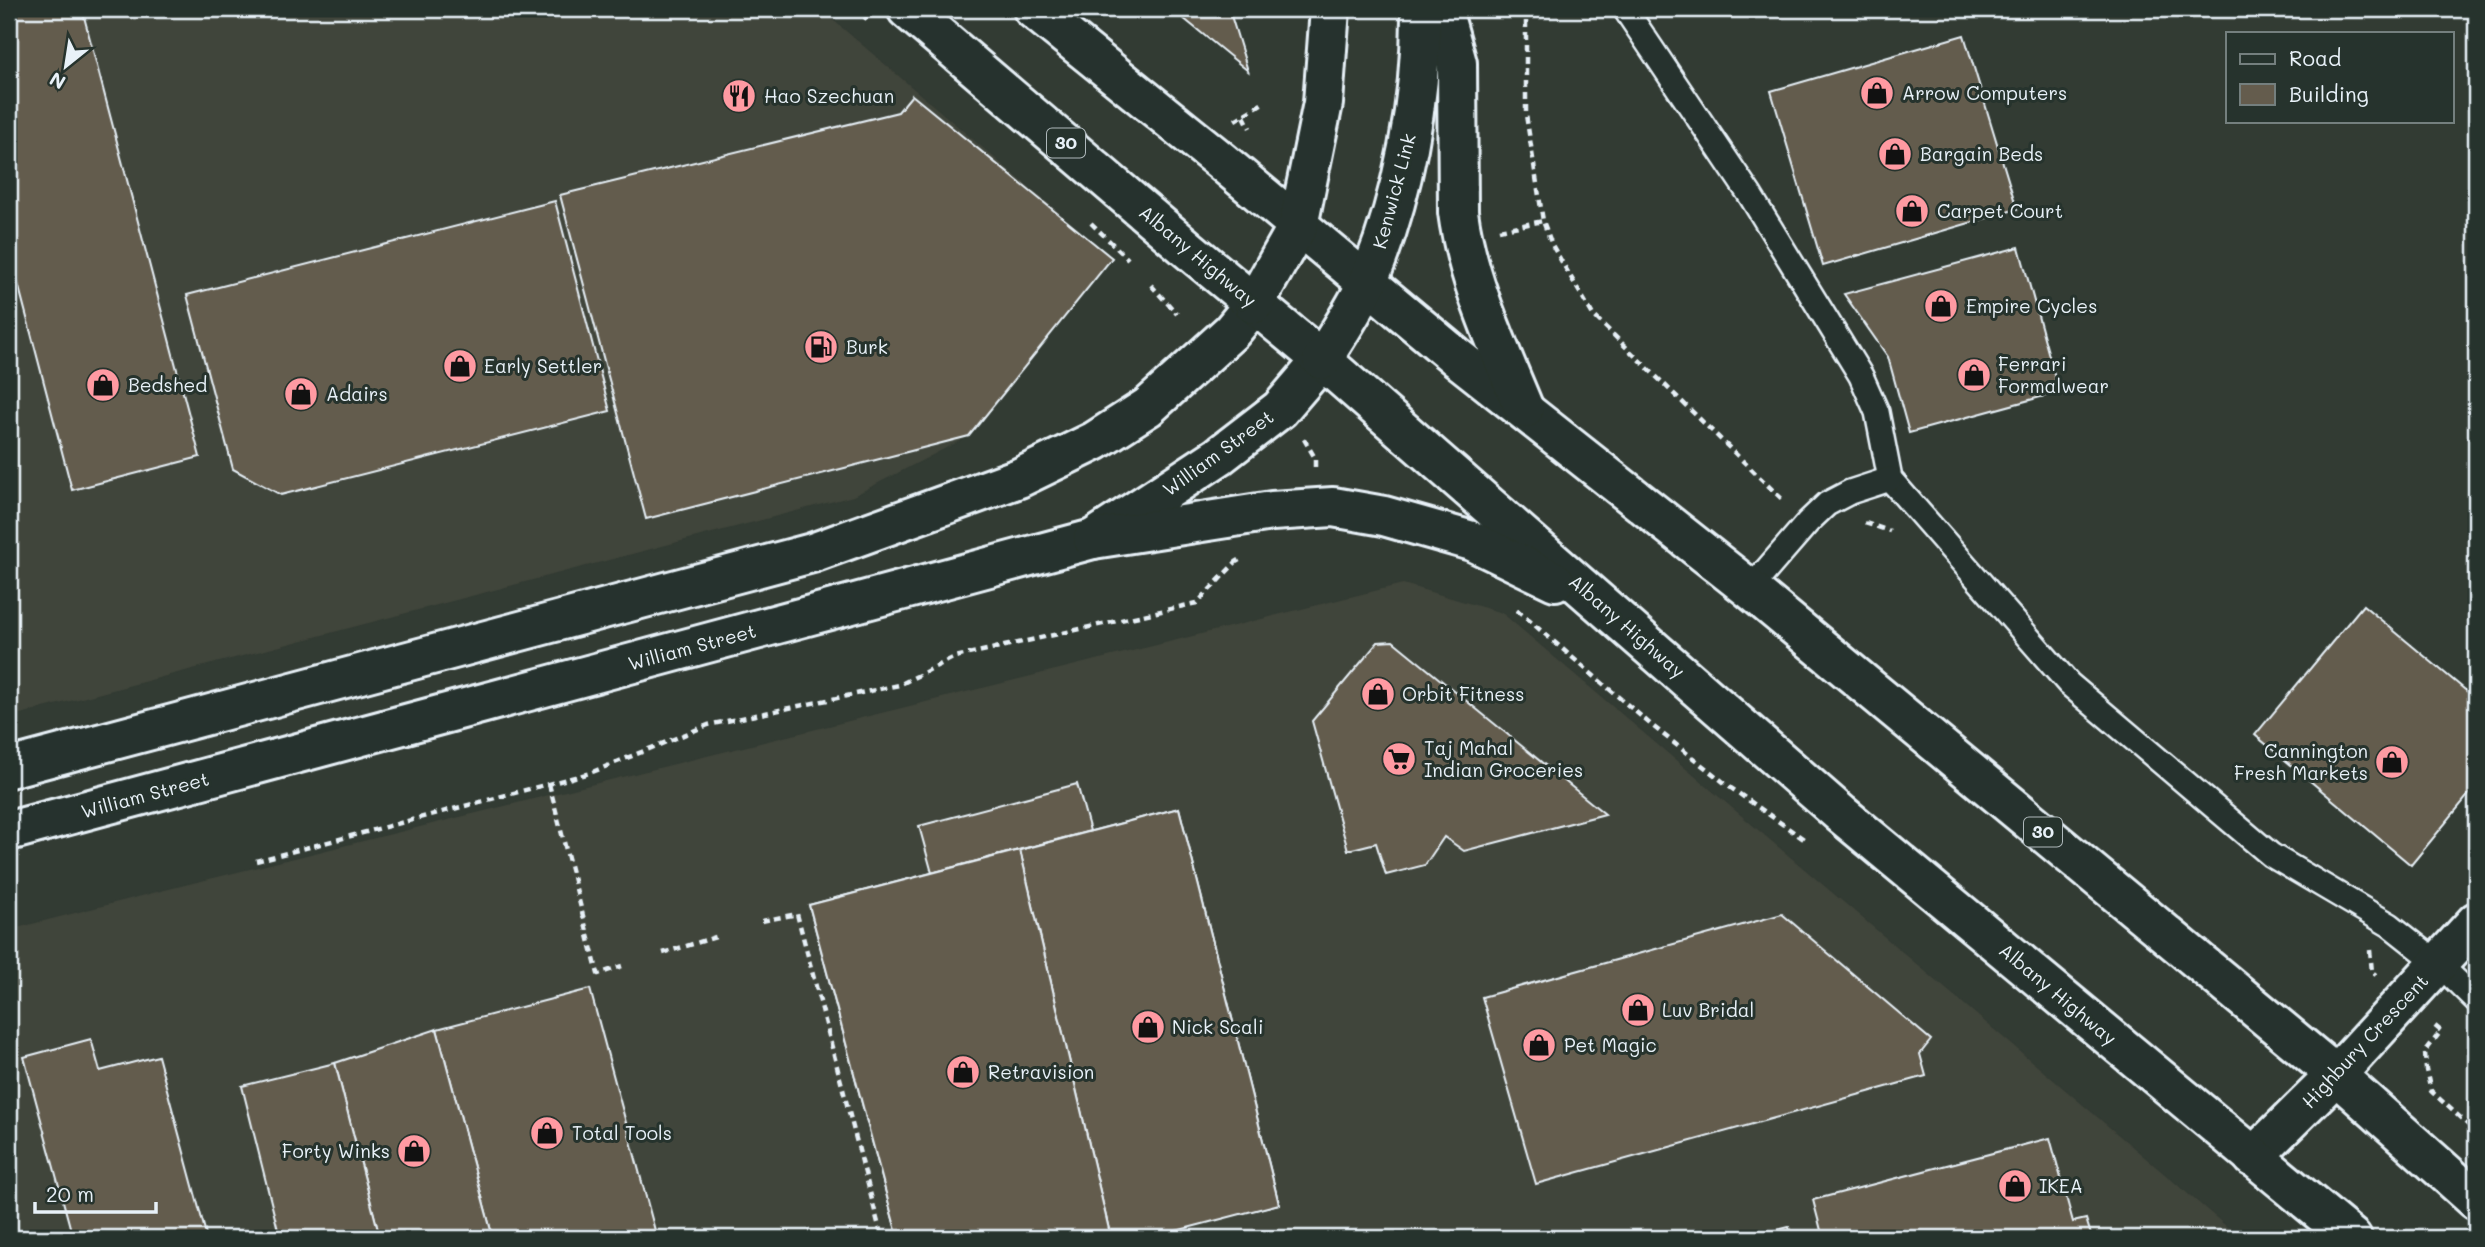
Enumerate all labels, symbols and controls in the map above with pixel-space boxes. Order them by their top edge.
north arrow [32,32,102,102]
legend [2226,32,2454,122]
text: Road [2289,44,2341,71]
text: N [45,67,70,96]
shop icon: Arrow Computers [1858,74,1896,112]
restaurant icon: Hao Szechuan [720,77,758,115]
place label: Arrow Computers [1902,80,2067,105]
text: Building [2289,80,2369,107]
place label: Hao Szechuan [764,83,894,108]
road number: 30 [1047,128,1085,158]
street label: Kenwick Link [1366,131,1421,251]
shop icon: Bargain Beds [1876,135,1914,173]
place label: Bargain Beds [1920,141,2043,166]
shop icon: Carpet Court [1893,192,1931,230]
place label: Carpet Court [1937,198,2063,223]
street label: Albany Highway [1134,199,1262,312]
shop icon: Empire Cycles [1922,287,1960,325]
place label: Empire Cycles [1966,293,2097,318]
fuel station icon: Burk [802,328,840,366]
place label: Burk [846,334,888,359]
shop icon: Early Settler [441,347,479,385]
place label: Ferrari Formalwear [1998,351,2109,398]
place label: Early Settler [484,353,602,378]
shop icon: Ferrari Formalwear [1955,356,1993,394]
shop icon: Bedshed [84,366,122,404]
place label: Bedshed [128,372,207,397]
shop icon: Adairs [282,375,320,413]
place label: Adairs [326,381,388,406]
street label: William Street [1157,404,1278,501]
street label: Albany Highway [1564,568,1691,683]
street label: William Street [625,617,759,676]
shop icon: Orbit Fitness [1359,675,1397,713]
place label: Orbit Fitness [1402,681,1525,706]
place label: Taj Mahal Indian Groceries [1424,735,1583,782]
place label: Cannington Fresh Markets [2234,738,2368,785]
supermarket icon: Taj Mahal Indian Groceries [1380,740,1418,778]
shop icon: Cannington Fresh Markets [2373,743,2411,781]
street label: William Street [78,765,212,824]
road number: 30 [2024,818,2062,846]
street label: Albany Highway [1994,937,2122,1050]
street label: Highbury Crescent [2296,968,2433,1113]
shop icon: Luv Bridal [1619,991,1657,1029]
place label: Luv Bridal [1662,997,1754,1022]
shop icon: Nick Scali [1129,1008,1167,1046]
place label: Nick Scali [1172,1014,1263,1039]
shop icon: Pet Magic [1520,1026,1558,1064]
place label: Pet Magic [1564,1032,1657,1057]
shop icon: Retravision [944,1053,982,1091]
place label: Retravision [988,1059,1094,1084]
shop icon: Total Tools [528,1114,566,1152]
place label: Total Tools [572,1120,672,1145]
shop icon: Forty Winks [395,1132,433,1170]
place label: Forty Winks [282,1138,390,1163]
shop icon: IKEA [1996,1167,2034,1205]
scale bar [35,1170,156,1214]
place label: IKEA [2039,1173,2083,1198]
text: 20 m [46,1180,94,1207]

